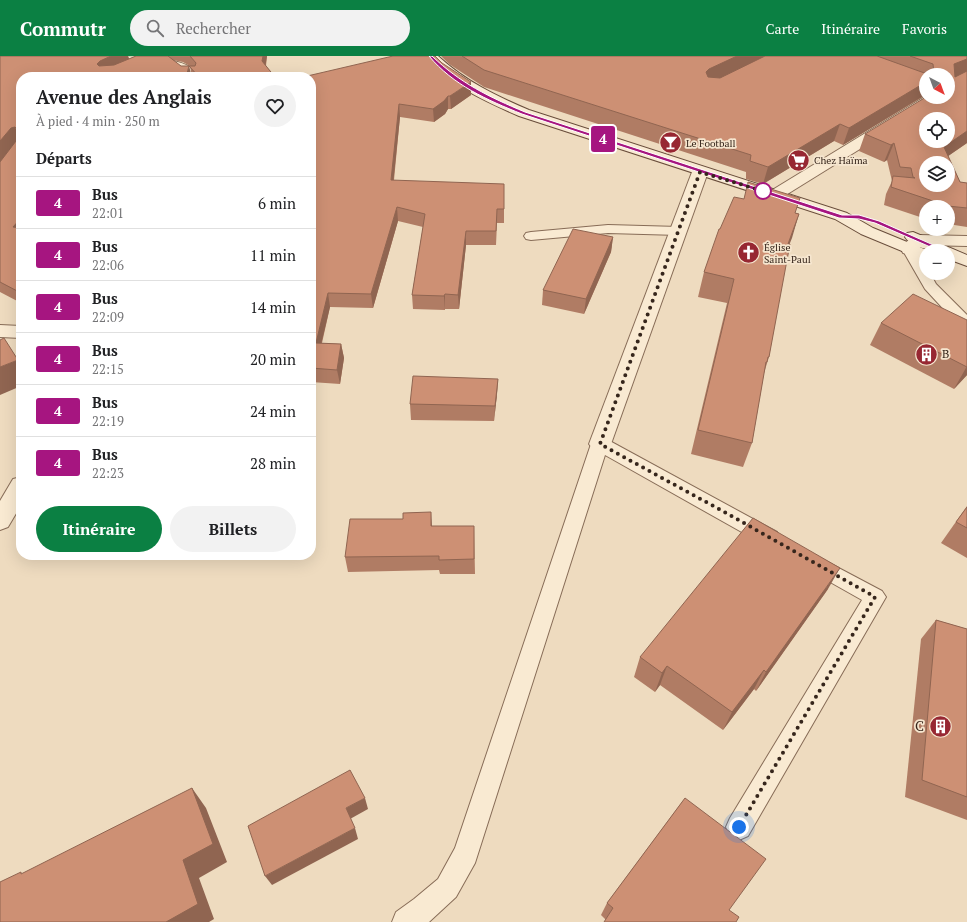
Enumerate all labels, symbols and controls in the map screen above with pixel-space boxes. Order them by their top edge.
search box [130,10,410,46]
text: Commutr [20,16,106,41]
icon: search [144,17,166,39]
text: Rechercher [176,18,251,38]
text: Carte [766,19,799,38]
text: Itinéraire [821,19,880,38]
text: Favoris [902,19,947,38]
north arrow [919,68,955,104]
map controls [919,68,955,280]
text: Avenue des Anglais [36,84,212,109]
button: heart [254,85,296,127]
text: À pied · 4 min · 250 m [36,112,160,130]
button: locate [919,112,955,148]
line badge: 4 [590,126,616,152]
text: 4 [599,129,607,148]
bar icon: Le Football [657,130,683,156]
place label: Le Football [686,137,736,150]
supermarket icon: Chez Haïma [786,147,812,173]
text: Départs [36,148,92,168]
place label: Chez Haïma [814,154,868,167]
button: layers [919,156,955,192]
unlabelled marker [754,182,772,200]
text: Bus [92,184,118,204]
text: 4 [54,193,62,212]
text: 6 min [258,193,296,213]
button: + [919,200,955,236]
text: 22:01 [92,204,124,222]
text: Bus [92,236,118,256]
church icon: Église Saint-Paul [736,240,762,266]
place label: Église Saint-Paul [764,241,811,266]
button: − [919,244,955,280]
text: 4 [54,245,62,264]
text: 11 min [250,245,296,265]
text: 22:06 [92,256,124,274]
text: Bus [92,288,118,308]
text: 4 [54,297,62,316]
text: 14 min [250,297,296,317]
text: 22:09 [92,308,124,326]
text: Bus [92,340,118,360]
building icon: B [914,341,940,367]
place label: B [942,346,949,361]
text: 4 [54,349,62,368]
text: 20 min [250,349,296,369]
text: 22:15 [92,360,124,378]
text: Bus [92,392,118,412]
text: 4 [54,401,62,420]
text: 24 min [250,401,296,421]
text: 22:19 [92,412,124,430]
text: Bus [92,444,118,464]
text: 4 [54,453,62,472]
text: 28 min [250,453,296,473]
text: 22:23 [92,464,124,482]
button: Itinéraire [36,506,162,552]
button: Billets [170,506,296,552]
building icon: C [927,713,953,739]
place label: C [915,716,924,735]
your location [729,817,749,837]

